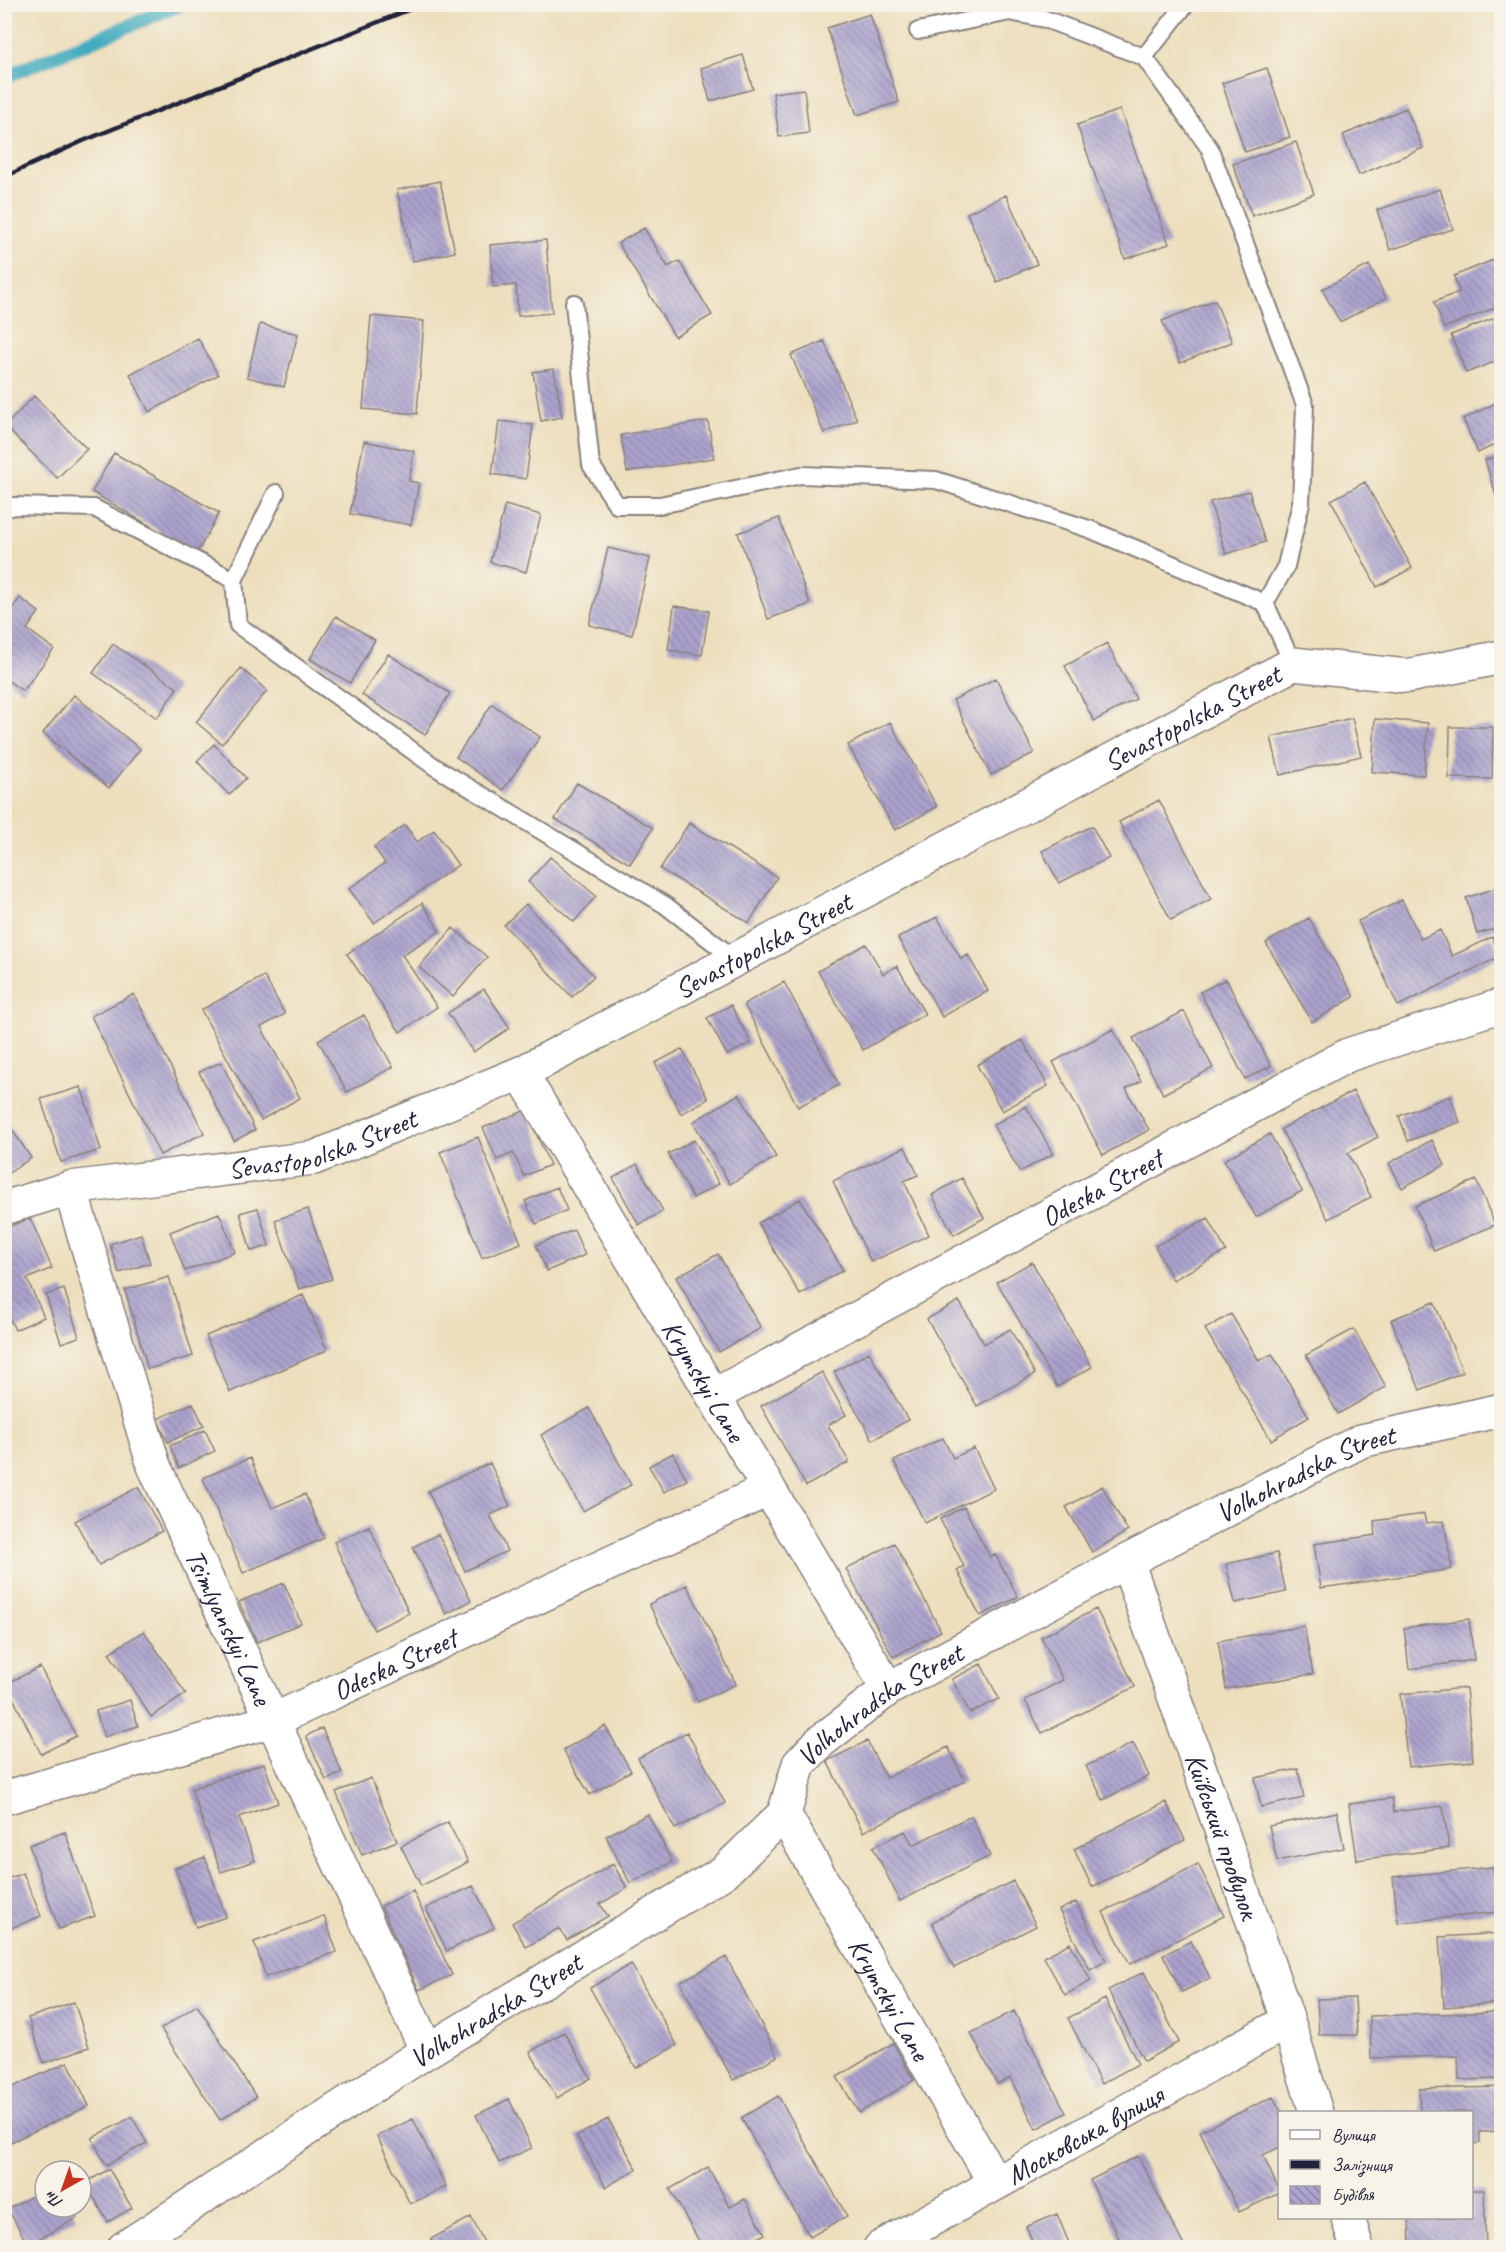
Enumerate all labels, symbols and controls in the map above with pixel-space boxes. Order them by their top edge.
street label: Sevastopolska Street [1098,655,1289,779]
street label: Sevastopolska Street [668,883,859,1006]
street label: Sevastopolska Street [226,1100,424,1186]
street label: Odeska Street [1035,1139,1172,1234]
street label: Krymskyi Lane [655,1313,755,1449]
street label: Volhohradska Street [1210,1416,1400,1530]
street label: Tsimlyanskyi Lane [178,1543,281,1712]
street label: Odeska Street [327,1618,465,1708]
street label: Volhohradska Street [789,1634,971,1773]
street label: Київський провулок [1178,1748,1269,1926]
street label: Krymskyi Lane [841,1931,940,2068]
street label: Volhohradska Street [403,1943,590,2075]
street label: Московська вулиця [1000,2075,1171,2192]
legend [1278,2111,1473,2219]
text: Вулиця [1332,2124,1376,2146]
text: Залізниця [1332,2154,1393,2177]
north arrow [33,2159,93,2219]
text: Будівля [1332,2184,1375,2206]
text: Пн [40,2186,67,2213]

